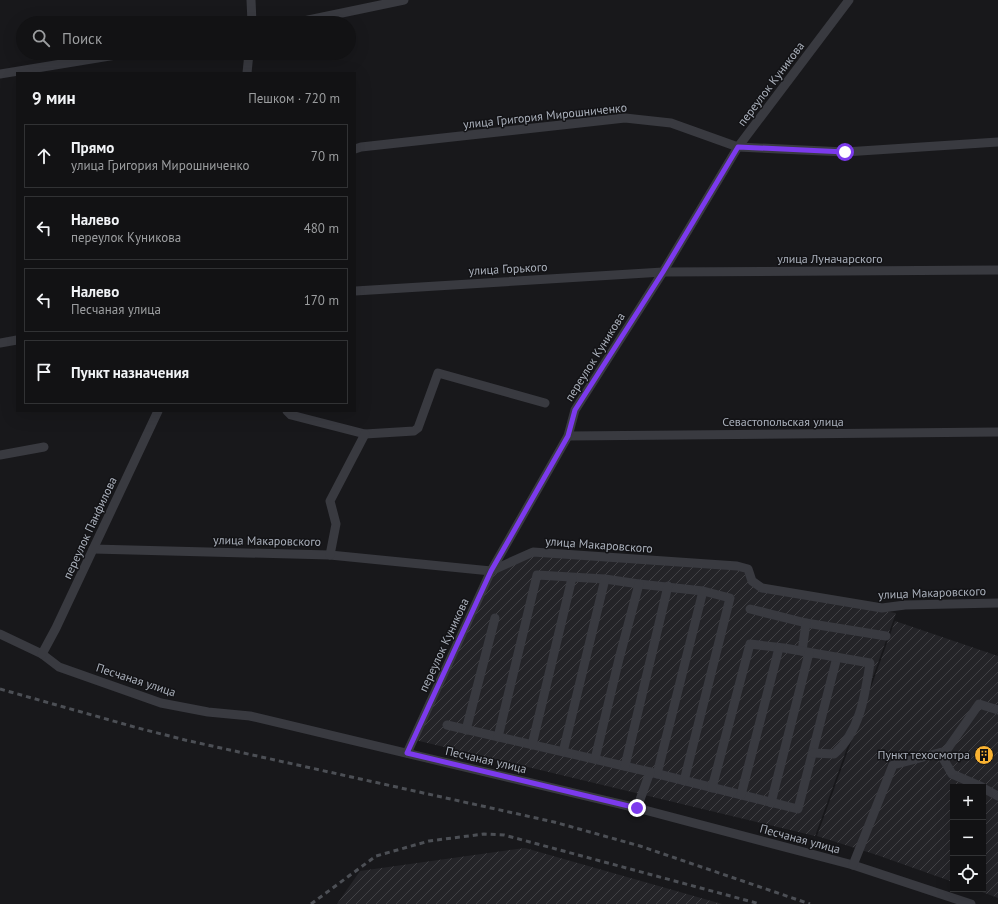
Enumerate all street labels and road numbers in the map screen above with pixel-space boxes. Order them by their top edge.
street label: переулок Куникова [734,39,807,129]
street label: улица Григория Мирошниченко [462,99,628,132]
street label: улица Луначарского [777,251,883,266]
street label: улица Горького [468,259,548,278]
street label: переулок Куникова [561,310,628,404]
street label: Севастопольская улица [722,414,844,429]
street label: переулок Панфилова [59,474,120,581]
street label: улица Макаровского [213,532,321,549]
street label: улица Макаровского [545,533,653,556]
street label: улица Макаровского [878,583,986,602]
street label: переулок Куникова [415,596,472,694]
street label: Песчаная улица [94,660,178,699]
street label: Песчаная улица [444,743,528,776]
street label: Песчаная улица [758,821,842,857]

